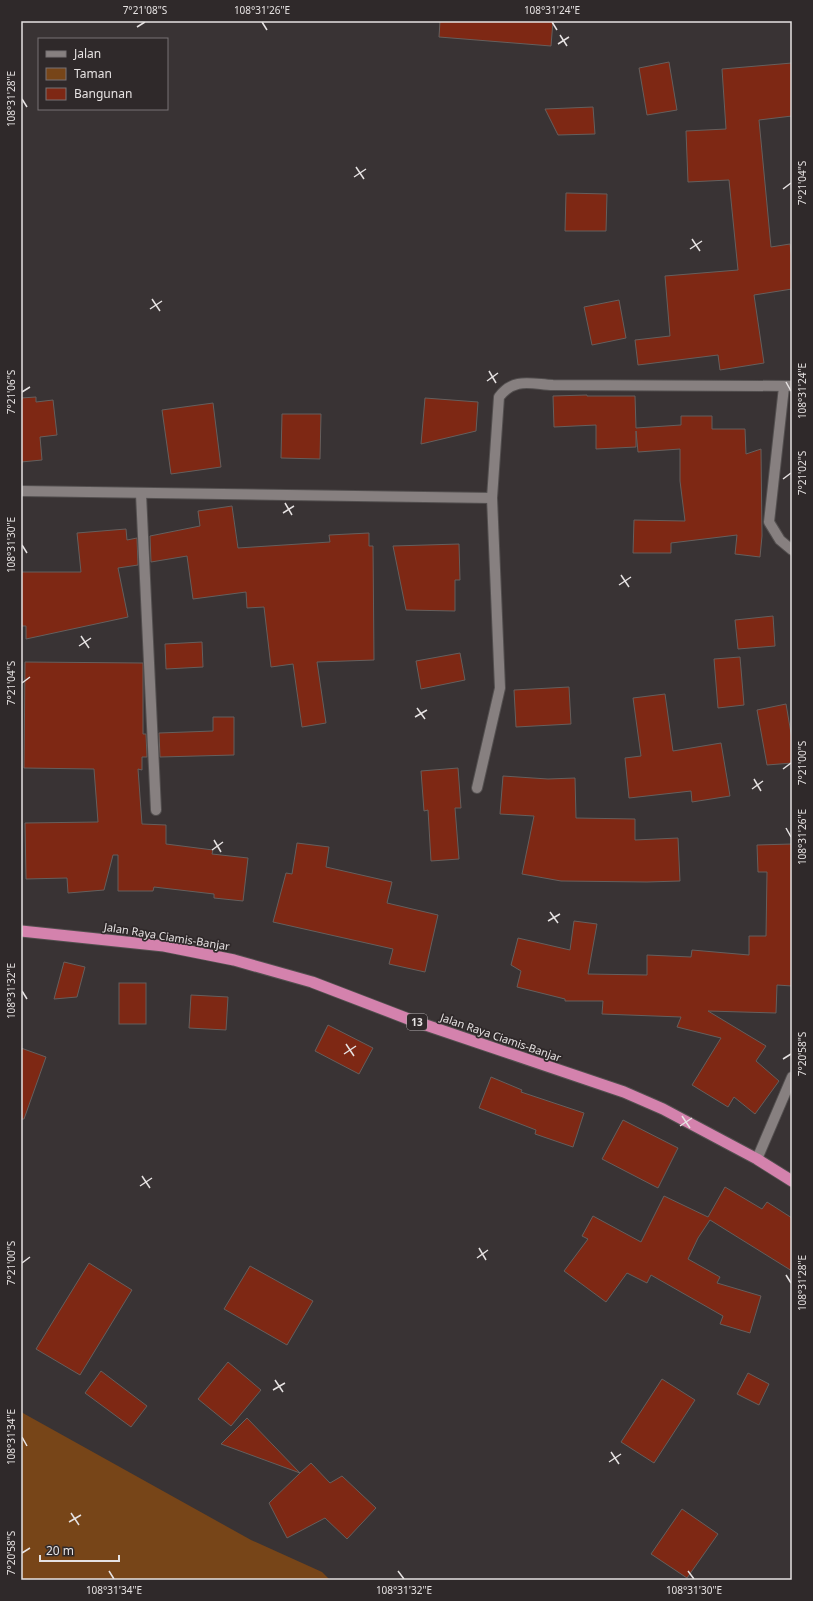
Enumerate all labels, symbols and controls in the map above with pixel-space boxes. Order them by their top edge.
text: 7°21'08"S [123,3,168,17]
text: 108°31'26"E [234,3,290,17]
text: 108°31'24"E [524,3,580,17]
legend [38,38,168,110]
text: Jalan [73,45,101,62]
text: Taman [74,65,112,82]
text: 108°31'28"E [4,71,18,127]
text: Bangunan [74,85,132,102]
text: 7°21'04"S [795,160,809,205]
text: 108°31'24"E [795,363,809,419]
text: 7°21'06"S [4,369,18,414]
text: 7°21'02"S [795,450,809,495]
text: 108°31'30"E [4,517,18,573]
text: 7°21'04"S [4,660,18,705]
text: 7°21'00"S [795,740,809,785]
text: 108°31'26"E [795,809,809,865]
street label: Jalan Raya Ciamis-Banjar [102,918,231,953]
text: 108°31'32"E [4,963,18,1019]
street label: Jalan Raya Ciamis-Banjar [438,1009,564,1065]
road number: 13 [407,1014,427,1030]
text: 7°20'58"S [795,1031,809,1076]
text: 7°21'00"S [4,1240,18,1285]
text: 108°31'28"E [795,1255,809,1311]
text: 108°31'34"E [4,1409,18,1465]
text: 7°20'58"S [4,1530,18,1575]
scale bar [40,1537,119,1563]
text: 20 m [46,1542,74,1559]
text: 108°31'34"E [86,1583,142,1597]
text: 108°31'32"E [376,1583,432,1597]
text: 108°31'30"E [666,1583,722,1597]

